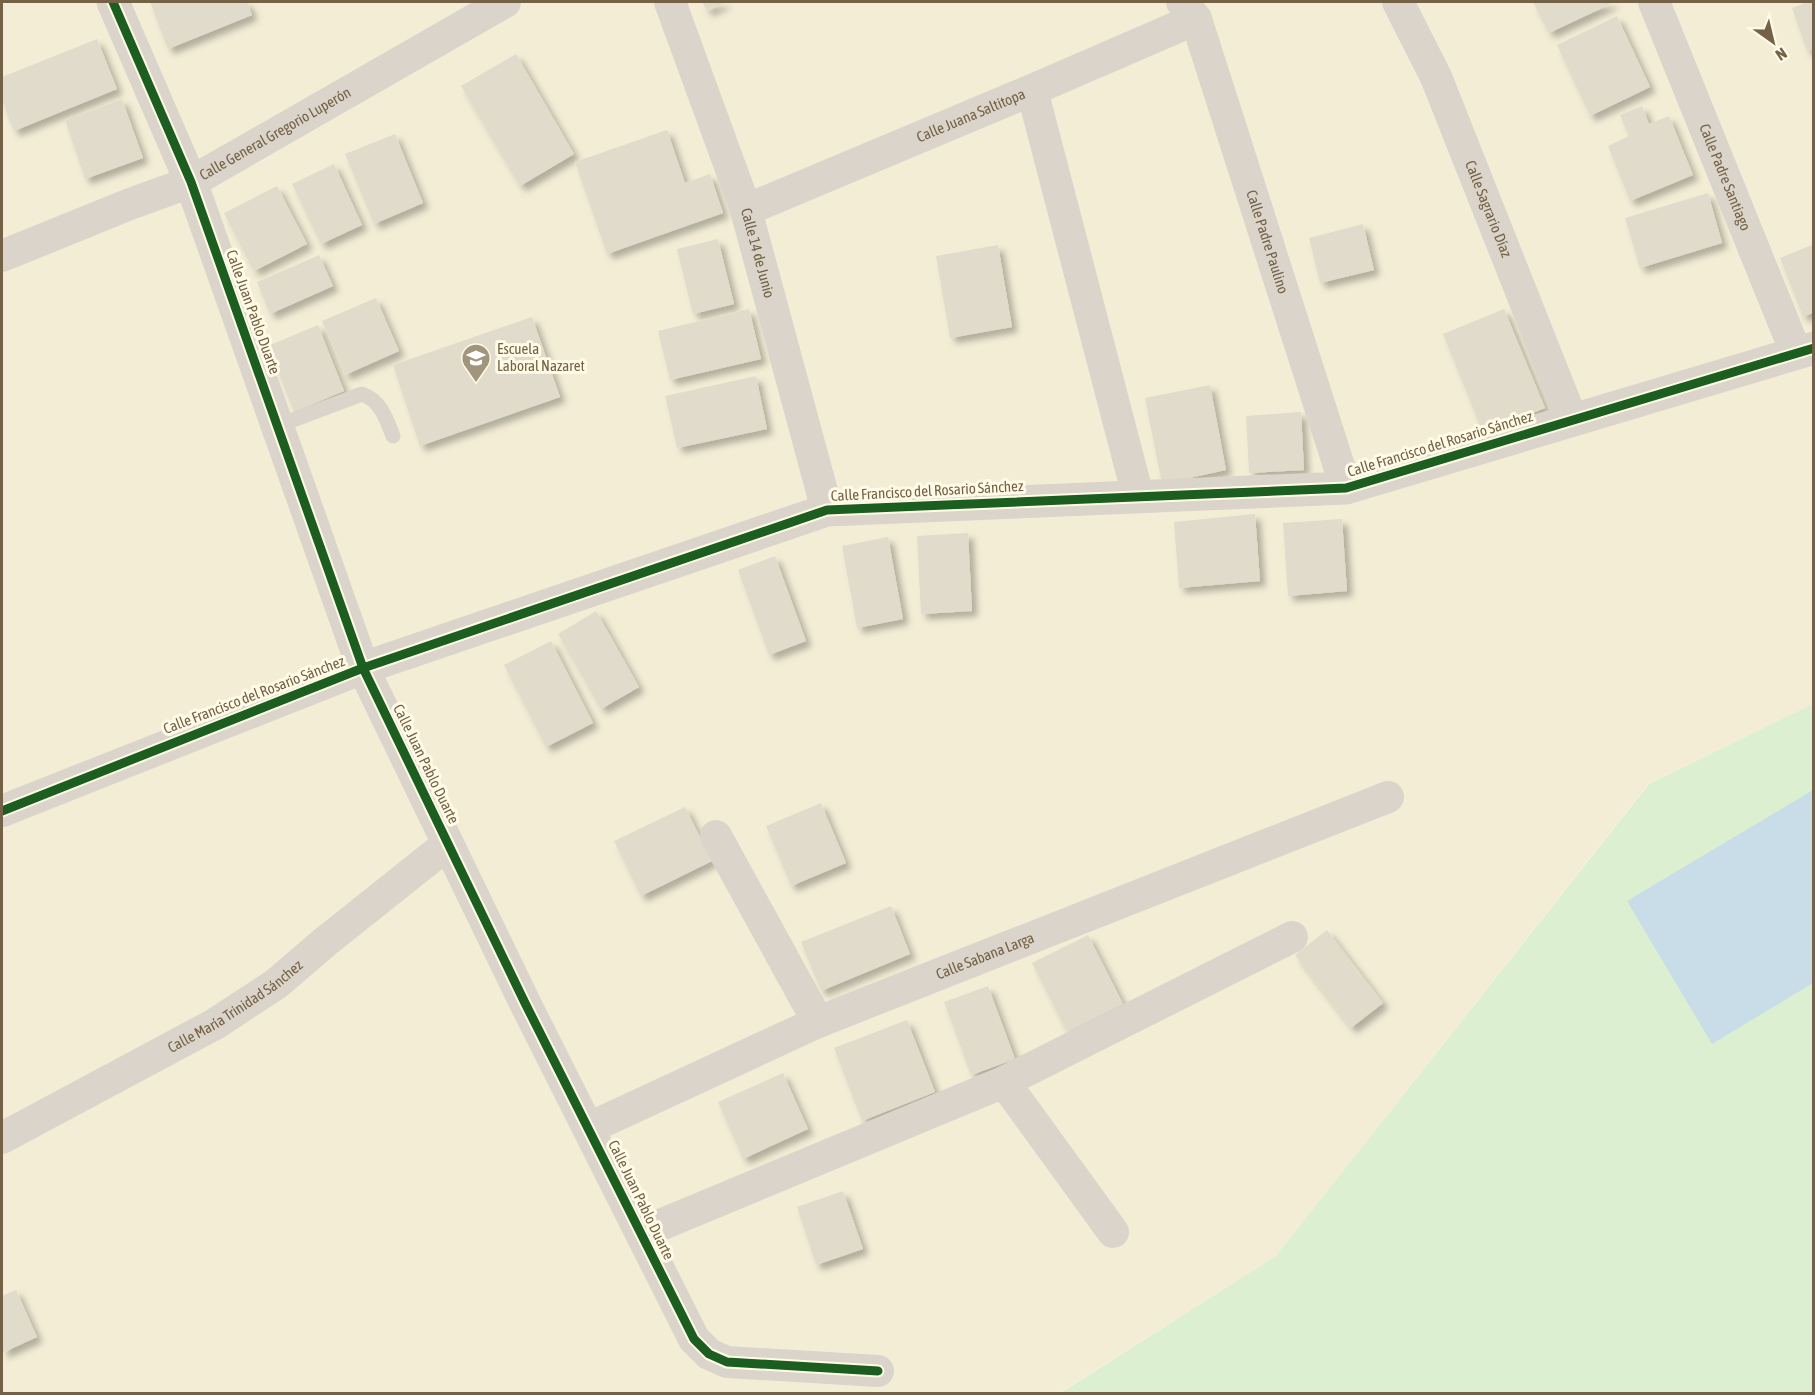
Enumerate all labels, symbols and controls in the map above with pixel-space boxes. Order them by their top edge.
north arrow [1743,12,1803,72]
text: N [1772,44,1790,65]
street label: Calle General Gregorio Luperón [196,83,354,183]
street label: Calle Juana Saltitopa [914,85,1028,145]
street label: Calle Padre Santiago [1696,121,1755,233]
street label: Calle Sagrario Díaz [1462,158,1516,260]
street label: Calle Padre Paulino [1243,188,1292,296]
street label: Calle 14 de Junio [738,206,778,300]
street label: Calle Juan Pablo Duarte [223,248,284,376]
place label: Escuela Laboral Nazaret [497,340,585,374]
school or university icon: Escuela Laboral Nazaret [460,342,492,384]
street label: Calle Francisco del Rosario Sánchez [1345,407,1535,480]
street label: Calle Francisco del Rosario Sánchez [830,477,1024,504]
street label: Calle Francisco del Rosario Sánchez [161,652,347,737]
street label: Calle Juan Pablo Duarte [390,701,463,826]
street label: Calle Sabana Larga [933,929,1036,983]
street label: Calle María Trinidad Sánchez [165,956,306,1056]
street label: Calle Juan Pablo Duarte [605,1137,678,1262]

